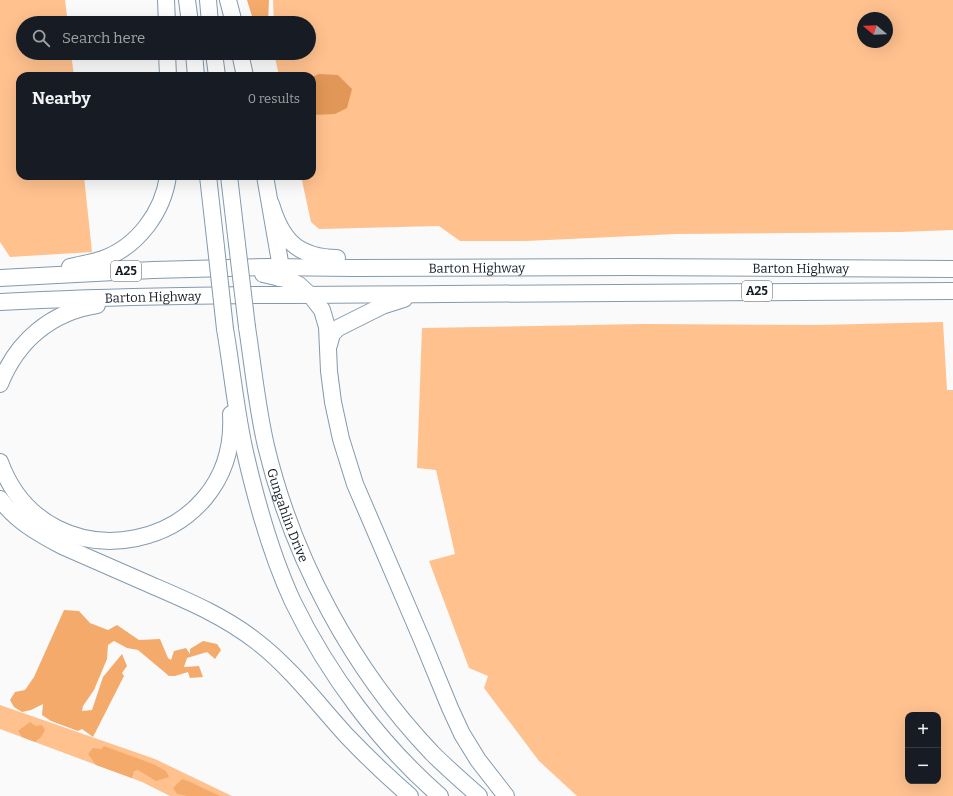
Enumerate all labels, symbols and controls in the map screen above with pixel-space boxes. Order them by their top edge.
north arrow [857,12,893,48]
search box [16,16,316,60]
icon: search [30,27,52,49]
text: Search here [62,29,145,47]
text: Nearby [32,88,91,109]
text: 0 results [248,91,300,106]
street label: Barton Highway [428,260,525,275]
street label: Barton Highway [752,260,849,276]
road number: A25 [111,261,141,281]
road number: A25 [742,281,772,301]
street label: Barton Highway [104,288,201,305]
street label: Gungahlin Drive [265,466,312,564]
map controls [905,712,941,784]
button: + [905,712,941,748]
button: − [905,748,941,784]

